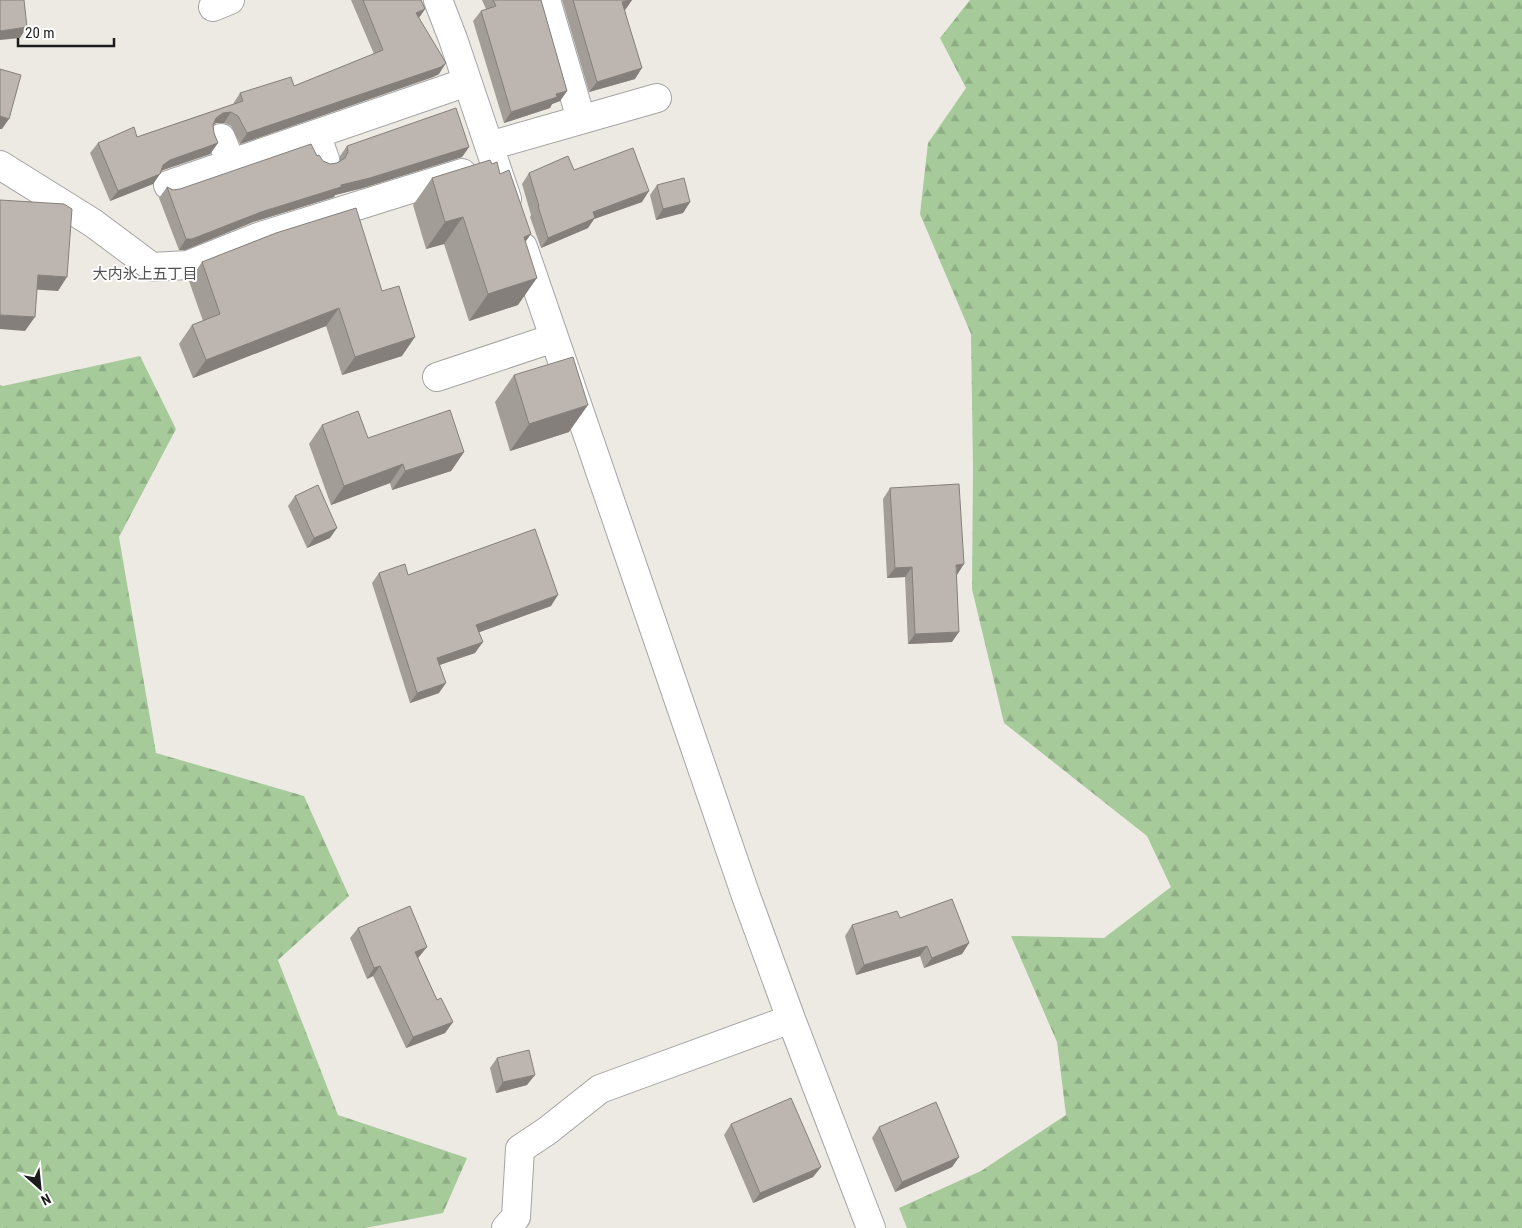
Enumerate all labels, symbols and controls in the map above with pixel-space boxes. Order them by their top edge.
scale bar [18,15,114,47]
text: 20 m [25,24,55,42]
district label: 大内氷上五丁目 [92,265,198,283]
north arrow [15,1163,65,1213]
text: N [38,1191,53,1209]

